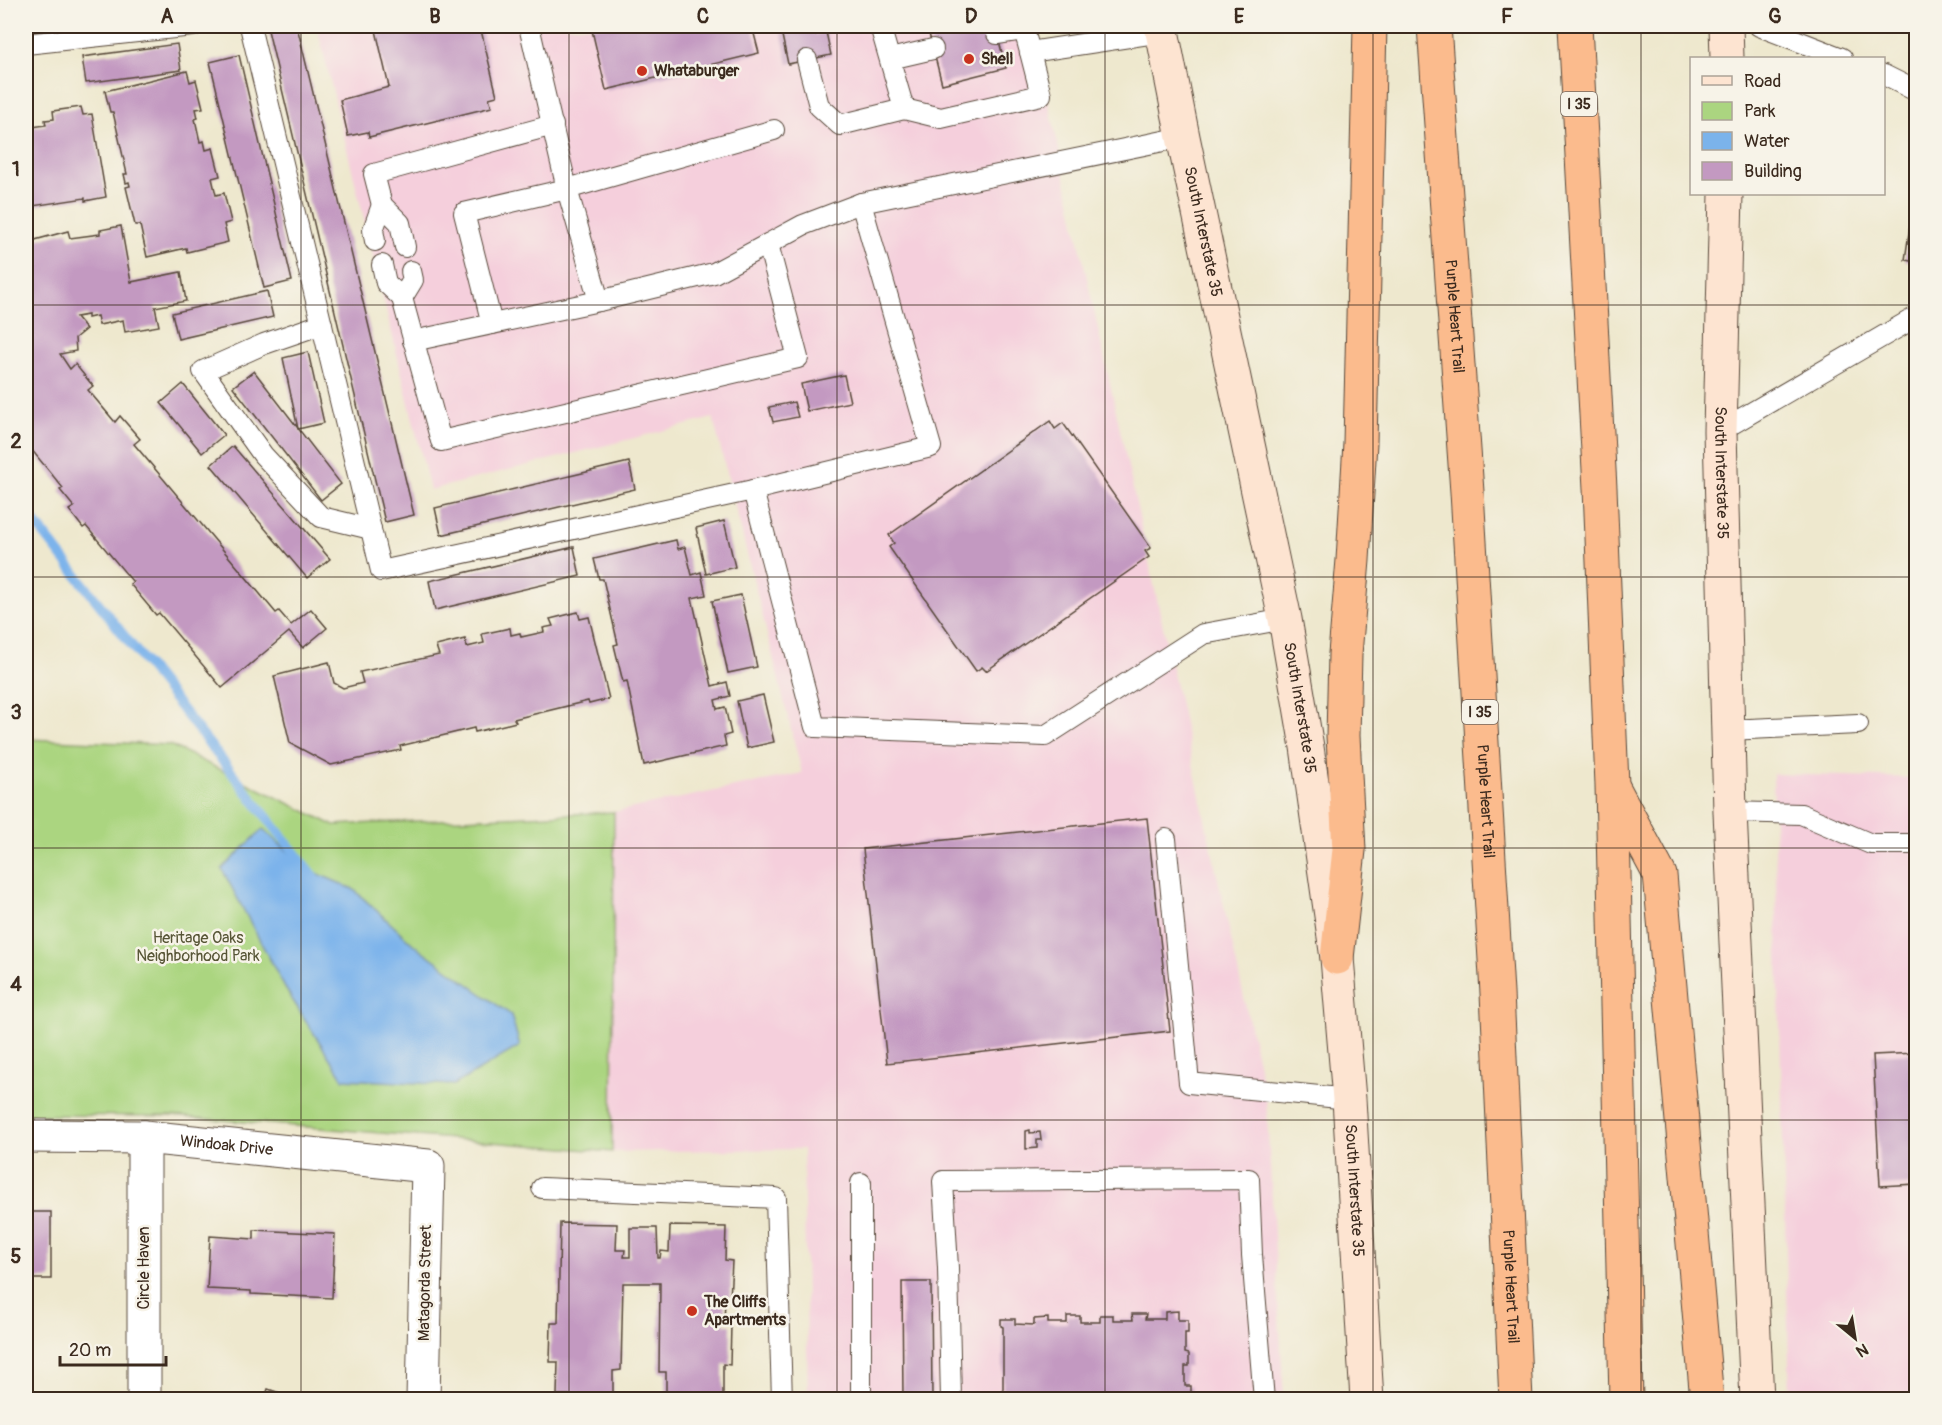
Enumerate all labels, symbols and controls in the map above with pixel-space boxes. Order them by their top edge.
text: A [161,4,174,29]
text: B [429,4,441,29]
text: C [697,4,709,29]
text: D [965,4,978,29]
text: E [1234,4,1245,29]
text: F [1501,4,1513,29]
text: G [1768,4,1782,29]
place label: Shell [981,49,1014,69]
marker: Shell [962,52,976,66]
legend [1690,57,1885,195]
place label: Whataburger [654,61,740,81]
marker: Whataburger [635,64,649,78]
text: Road [1744,70,1781,93]
road number: I 35 [1561,92,1597,116]
text: Park [1744,100,1776,123]
text: Water [1744,130,1790,153]
text: 1 [12,157,20,182]
text: Building [1744,160,1802,183]
street label: South Interstate 35 [1180,165,1227,299]
street label: Purple Heart Trail [1441,259,1469,374]
street label: South Interstate 35 [1710,406,1733,540]
text: 2 [10,429,22,454]
street label: South Interstate 35 [1279,641,1321,775]
text: 3 [10,700,22,725]
road number: I 35 [1462,700,1498,724]
street label: Purple Heart Trail [1472,744,1499,859]
park label: Heritage Oaks Neighborhood Park [136,928,260,966]
text: 4 [10,972,22,997]
street label: South Interstate 35 [1341,1124,1368,1257]
street label: Windoak Drive [179,1131,274,1160]
street label: Matagorda Street [414,1224,436,1341]
street label: Circle Haven [134,1226,154,1310]
street label: Purple Heart Trail [1498,1229,1523,1344]
text: 5 [11,1244,22,1269]
place label: The Cliffs Apartments [703,1292,787,1330]
marker: The Cliffs Apartments [685,1304,699,1318]
north arrow [1825,1308,1885,1368]
scale bar [60,1329,166,1367]
text: 20 m [69,1339,111,1362]
text: N [1852,1339,1872,1362]

